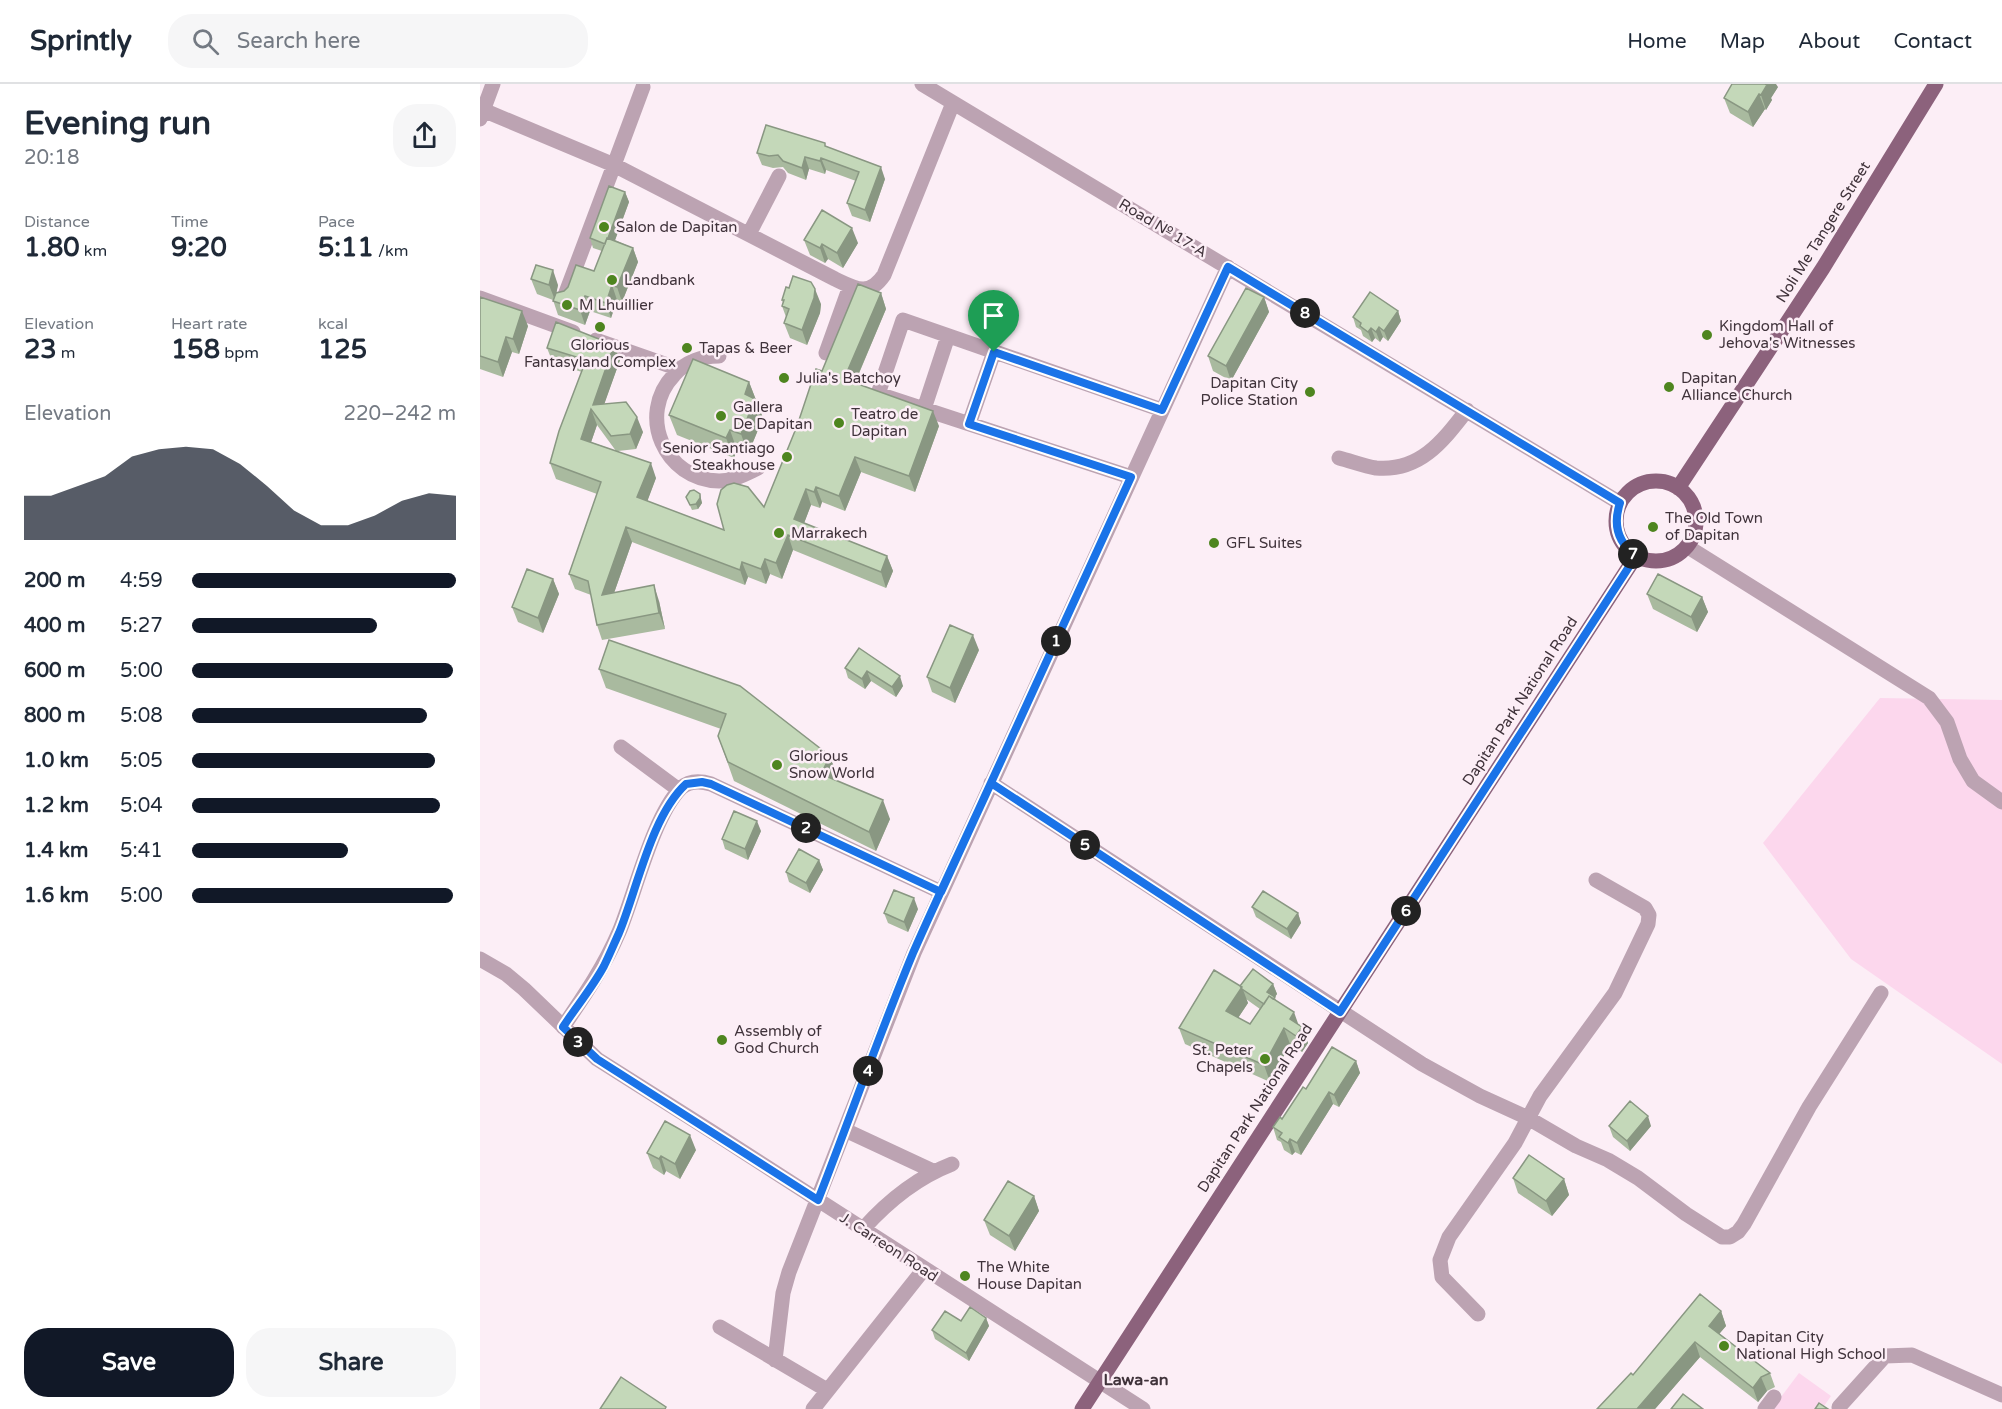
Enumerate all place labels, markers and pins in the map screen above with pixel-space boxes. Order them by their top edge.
place label: Salon de Dapitan [616,218,737,236]
marker: Salon de Dapitan [597,220,611,234]
place label: Landbank [624,271,695,289]
marker: Landbank [605,273,619,287]
pin [968,290,1019,352]
place label: M Lhuillier [579,296,654,314]
marker: M Lhuillier [560,298,574,312]
pin: 8 [1290,298,1320,328]
place label: Kingdom Hall of Jehova's Witnesses [1719,317,1856,352]
marker: Glorious Fantasyland Complex [593,320,607,334]
marker: Kingdom Hall of Jehova's Witnesses [1700,328,1714,342]
place label: Glorious Fantasyland Complex [524,336,676,371]
place label: Tapas & Beer [699,339,793,357]
marker: Tapas & Beer [680,341,694,355]
place label: Julia's Batchoy [796,369,901,387]
place label: Dapitan Alliance Church [1681,369,1792,404]
marker: Julia's Batchoy [777,371,791,385]
place label: Dapitan City Police Station [1201,374,1298,409]
marker: Dapitan Alliance Church [1662,380,1676,394]
marker: Dapitan City Police Station [1303,385,1317,399]
place label: Gallera De Dapitan [733,398,812,433]
place label: Teatro de Dapitan [851,405,918,440]
marker: Gallera De Dapitan [714,409,728,423]
marker: Teatro de Dapitan [832,416,846,430]
place label: Senior Santiago Steakhouse [663,439,775,474]
marker: Senior Santiago Steakhouse [780,450,794,464]
place label: The Old Town of Dapitan [1665,509,1763,544]
marker: The Old Town of Dapitan [1646,520,1660,534]
place label: Marrakech [791,524,868,542]
marker: Marrakech [772,526,786,540]
place label: GFL Suites [1226,534,1302,552]
marker: GFL Suites [1207,536,1221,550]
pin: 7 [1618,539,1648,569]
pin: 1 [1041,626,1071,656]
place label: Glorious Snow World [789,747,875,782]
marker: Glorious Snow World [770,758,784,772]
pin: 2 [791,813,821,843]
pin: 5 [1070,830,1100,860]
pin: 6 [1391,896,1421,926]
place label: Assembly of God Church [734,1022,822,1057]
pin: 3 [563,1027,593,1057]
marker: Assembly of God Church [715,1033,729,1047]
place label: St. Peter Chapels [1192,1041,1253,1076]
marker: St. Peter Chapels [1258,1052,1272,1066]
pin: 4 [853,1056,883,1086]
place label: The White House Dapitan [977,1258,1082,1293]
marker: The White House Dapitan [958,1269,972,1283]
place label: Dapitan City National High School [1736,1328,1886,1363]
marker: Dapitan City National High School [1717,1339,1731,1353]

